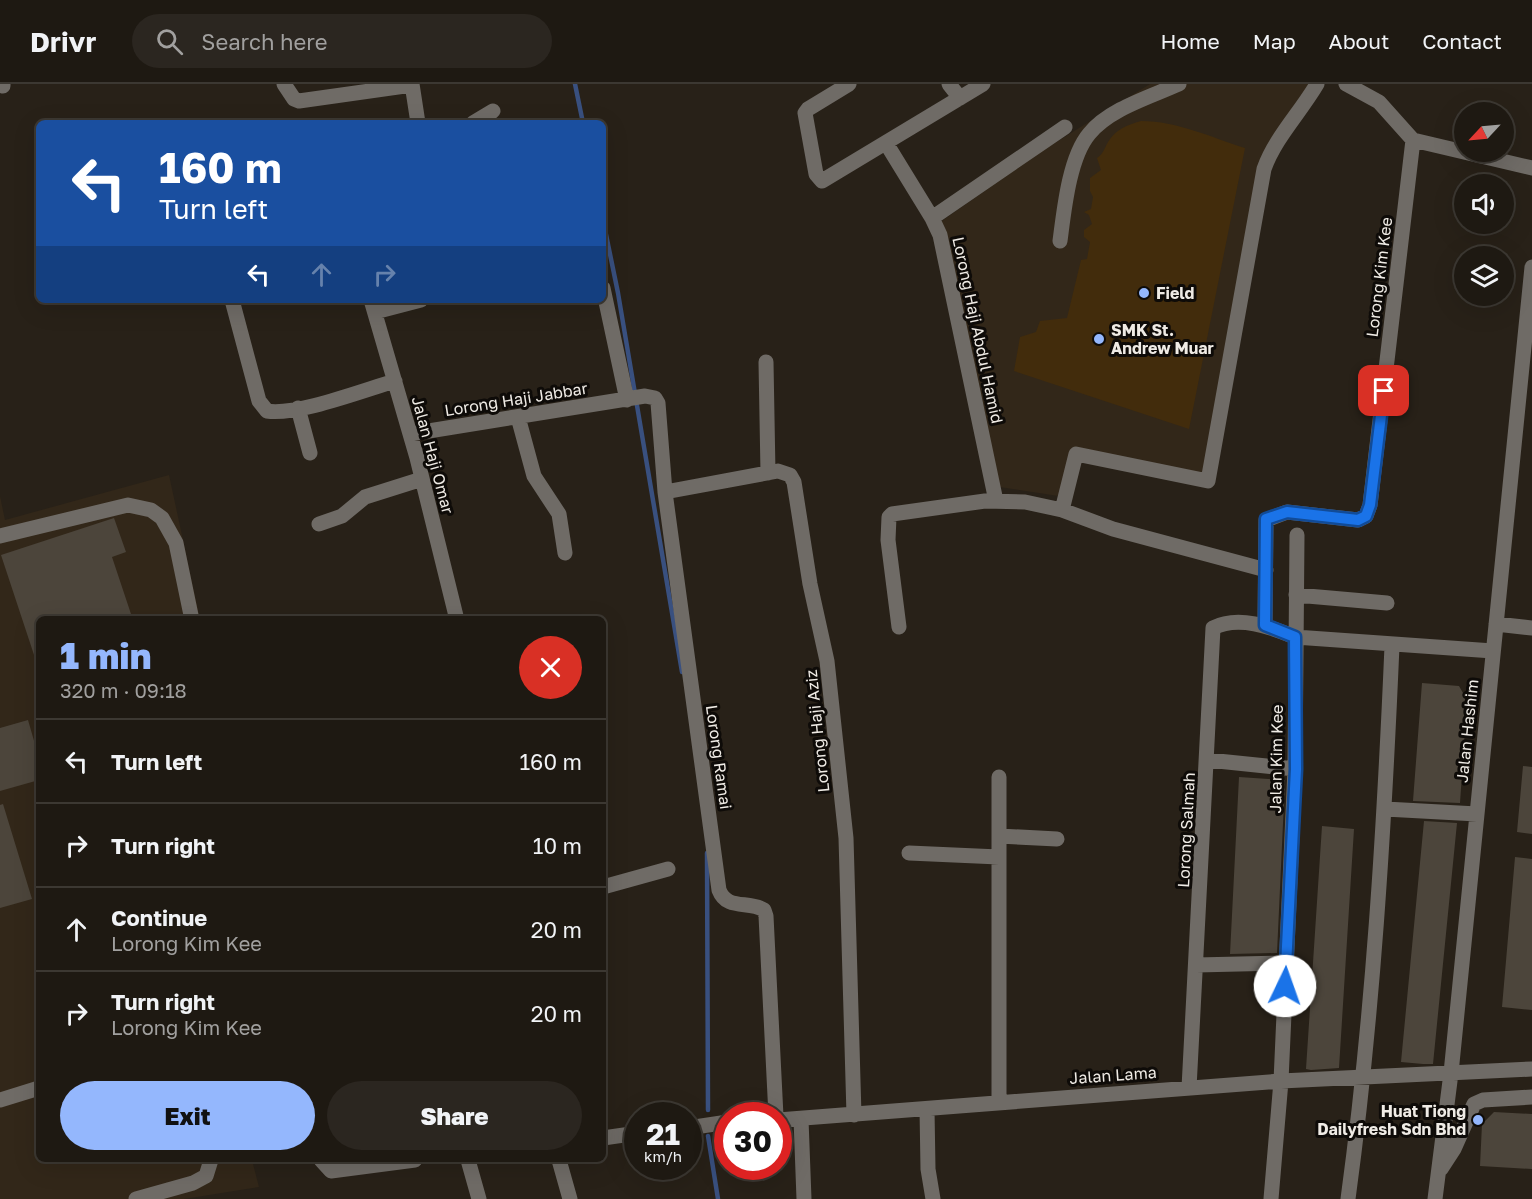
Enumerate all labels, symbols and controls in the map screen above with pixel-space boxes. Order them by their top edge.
search box [132,14,552,68]
text: Drivr [30,25,96,58]
icon: search [153,25,186,58]
text: Search here [201,28,327,55]
text: Home [1160,28,1220,54]
text: Map [1253,28,1296,54]
text: About [1329,28,1389,54]
text: Contact [1422,28,1502,54]
north arrow [1454,102,1514,162]
map controls [1454,102,1514,306]
text: 160 m [159,142,282,192]
icon: left [60,144,138,222]
button: sound [1454,174,1514,234]
text: Turn left [159,193,268,225]
street label: Lorong Kim Kee [1362,216,1396,338]
street label: Lorong Haji Abdul Hamid [948,235,1008,425]
button: layers [1454,246,1514,306]
icon: left [242,258,275,291]
icon: ahead [305,258,338,291]
icon: right [368,258,401,291]
place label: Field [1156,283,1195,303]
marker: Field [1137,286,1151,300]
place label: SMK St. Andrew Muar [1111,320,1214,358]
marker: SMK St. Andrew Muar [1092,332,1106,346]
pin [1358,365,1409,416]
icon: arrive [1367,374,1400,407]
street label: Lorong Haji Jabbar [443,378,589,420]
street label: Jalan Haji Omar [408,394,458,516]
text: 1 min [60,634,151,677]
button: close [519,636,582,699]
street label: Lorong Haji Aziz [801,669,833,793]
text: 320 m · 09:18 [60,678,187,702]
street label: Jalan Hashim [1452,678,1482,784]
street label: Lorong Ramai [702,704,736,810]
street label: Jalan Kim Kee [1265,704,1287,814]
icon: left [60,745,93,778]
text: Turn left [111,748,202,775]
text: 160 m [519,748,582,775]
street label: Lorong Salmah [1173,772,1199,888]
icon: right [60,829,93,862]
text: Turn right [111,832,215,859]
text: 10 m [533,832,582,859]
text: Continue [111,904,207,931]
icon: ahead [60,913,93,946]
text: 20 m [531,916,582,943]
text: Lorong Kim Kee [111,931,262,955]
position arrow [1253,954,1317,1018]
text: Turn right [111,988,215,1015]
icon: right [60,997,93,1030]
text: 20 m [531,1000,582,1027]
text: Lorong Kim Kee [111,1015,262,1039]
street label: Jalan Lama [1069,1062,1157,1088]
button: Exit [60,1081,315,1150]
button: Share [327,1081,582,1150]
place label: Huat Tiong Dailyfresh Sdn Bhd [1317,1101,1466,1139]
speed limit sign: 30 [714,1102,792,1180]
marker: Huat Tiong Dailyfresh Sdn Bhd [1471,1113,1485,1127]
text: 21 [646,1116,680,1152]
text: km/h [644,1147,682,1165]

